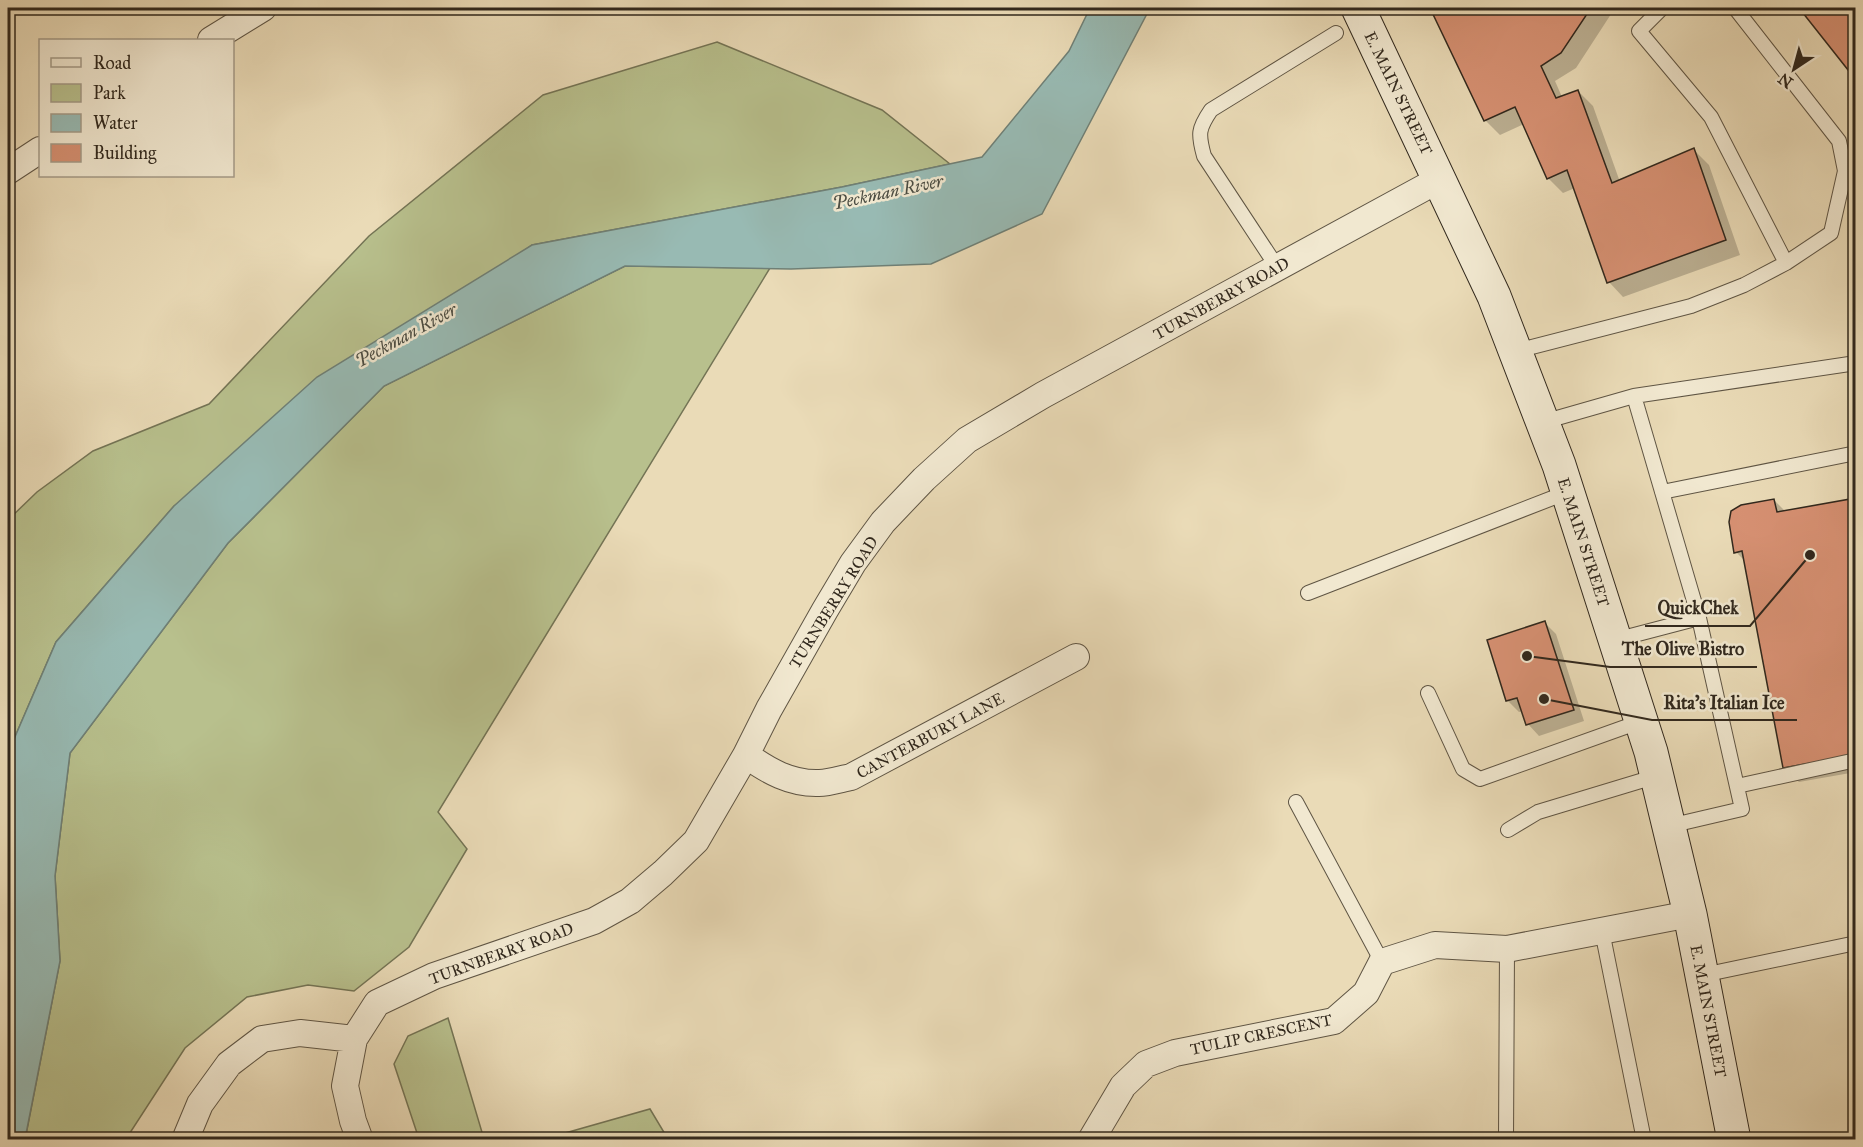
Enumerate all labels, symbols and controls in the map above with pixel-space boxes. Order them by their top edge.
street label: E. MAIN STREET [1360,29,1437,158]
legend [39,39,234,177]
north arrow [1764,39,1824,99]
text: Road [93,52,131,74]
text: N [1774,69,1797,92]
text: Park [93,82,126,104]
text: Water [93,112,138,134]
text: Building [93,142,157,165]
water label: Peckman River [831,169,947,214]
street label: TURNBERRY ROAD [1150,253,1293,344]
water label: Peckman River [352,297,462,372]
street label: E. MAIN STREET [1554,475,1613,609]
street label: TURNBERRY ROAD [785,533,882,672]
callout: QuickChek [1645,590,1750,626]
text: QuickChek [1657,597,1739,620]
callout: The Olive Bistro [1610,631,1757,667]
text: The Olive Bistro [1621,638,1744,660]
callout: Rita's Italian Ice [1652,684,1797,720]
street label: CANTERBURY LANE [853,688,1007,782]
text: Rita's Italian Ice [1663,692,1785,714]
street label: TURNBERRY ROAD [426,918,576,988]
street label: E. MAIN STREET [1686,943,1731,1079]
street label: TULIP CRESCENT [1188,1010,1334,1059]

